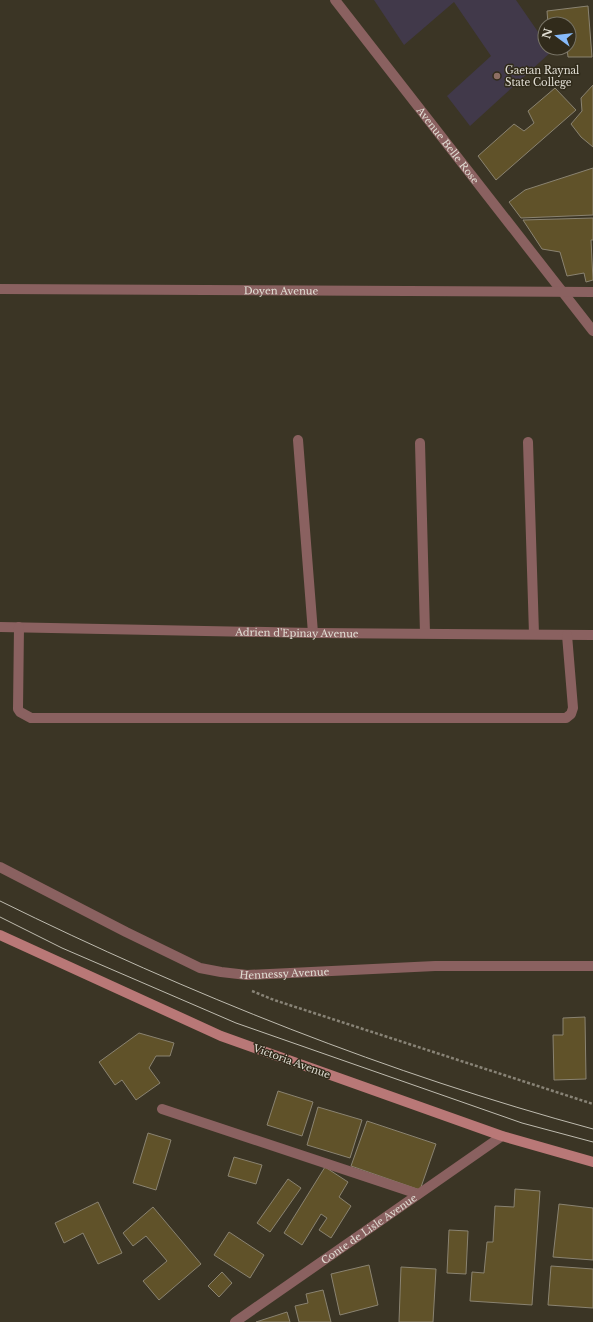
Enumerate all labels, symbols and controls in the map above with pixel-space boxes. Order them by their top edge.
north arrow [537,16,577,56]
text: N [539,26,556,40]
place label: Gaetan Raynal State College [505,64,579,89]
marker: Gaetan Raynal State College [492,71,502,81]
street label: Avenue Belle Rose [413,104,482,187]
street label: Doyen Avenue [244,284,319,298]
street label: Adrien d'Epinay Avenue [234,625,359,640]
street label: Hennessy Avenue [239,965,330,982]
street label: Victoria Avenue [251,1041,332,1082]
street label: Conte de Lisle Avenue [319,1191,420,1267]

